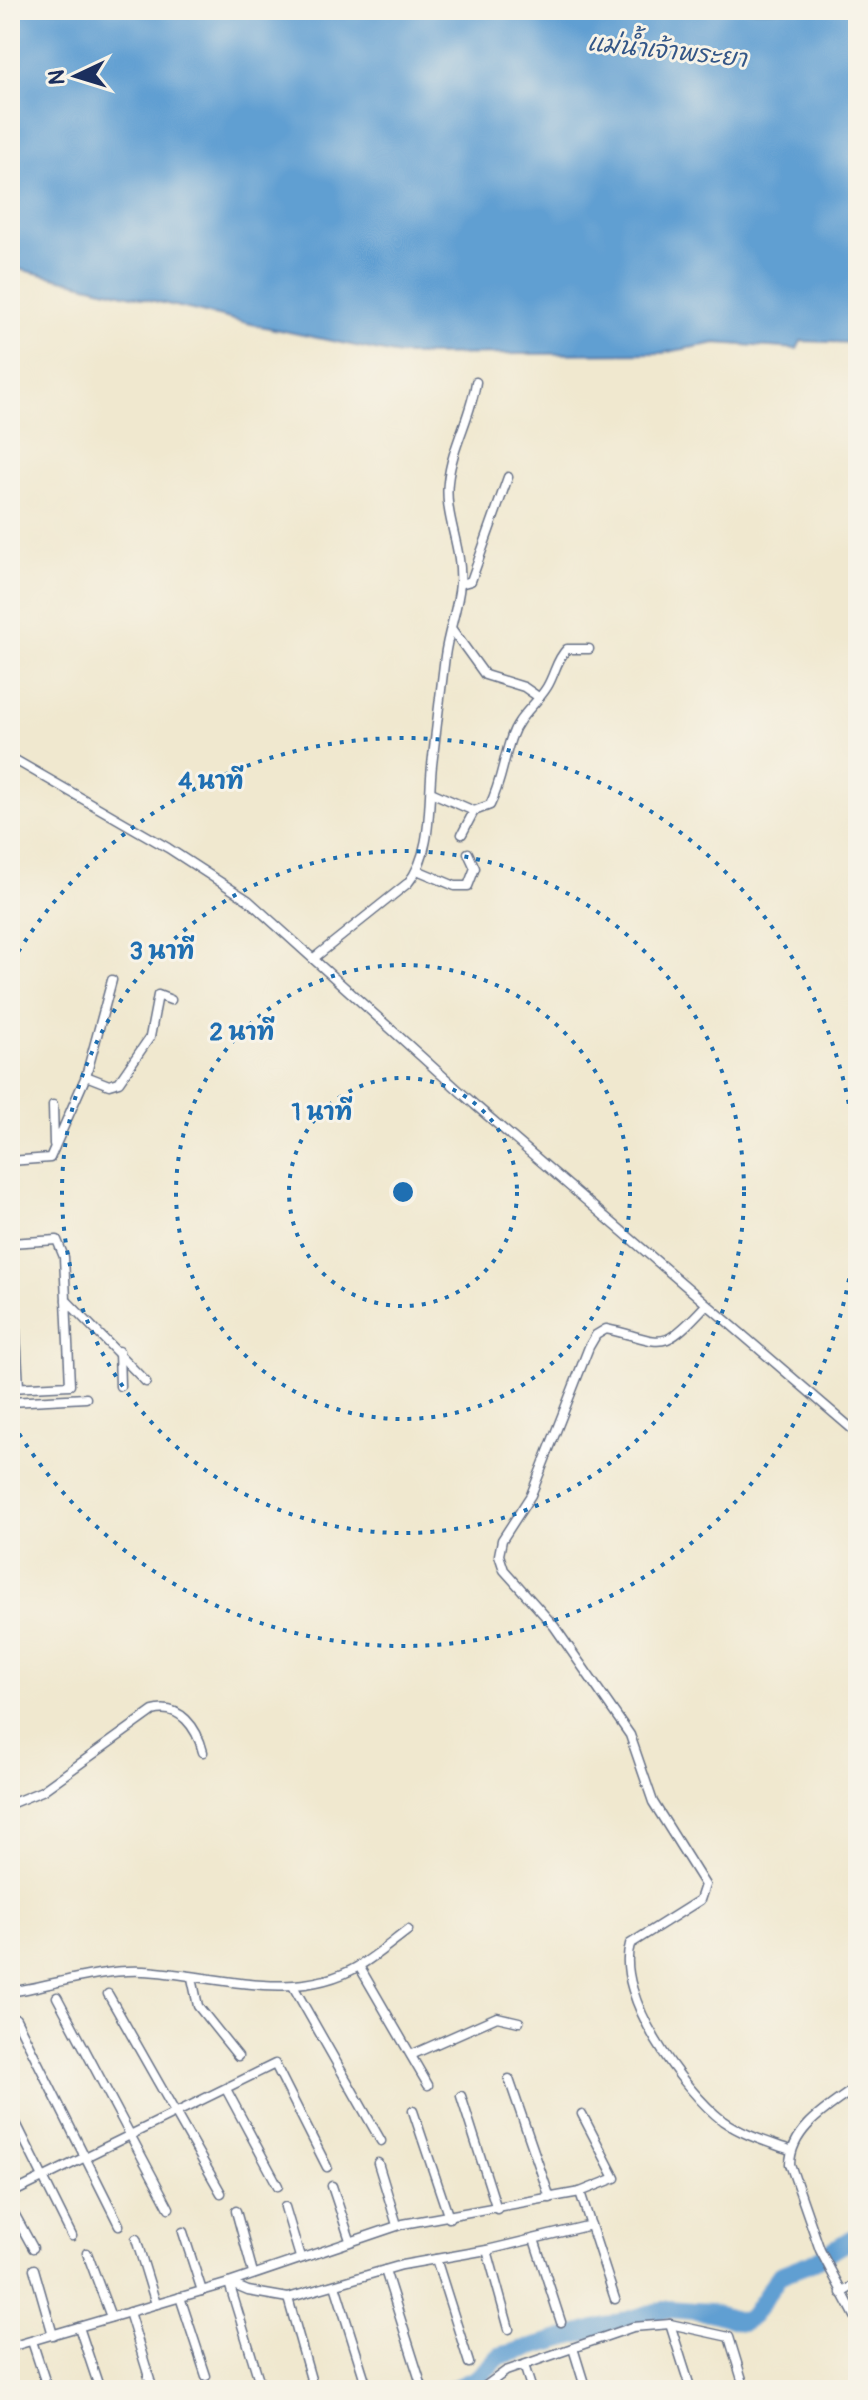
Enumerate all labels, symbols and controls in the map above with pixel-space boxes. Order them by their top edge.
water label: แม่น้ำเจ้าพระยา [586,20,750,74]
north arrow [36,36,116,116]
text: N [43,69,72,86]
text: 4 นาที [178,765,244,796]
text: 3 นาที [130,935,195,966]
text: 2 นาที [210,1016,275,1047]
text: 1 นาที [292,1096,353,1127]
centre of rings [389,1178,417,1206]

